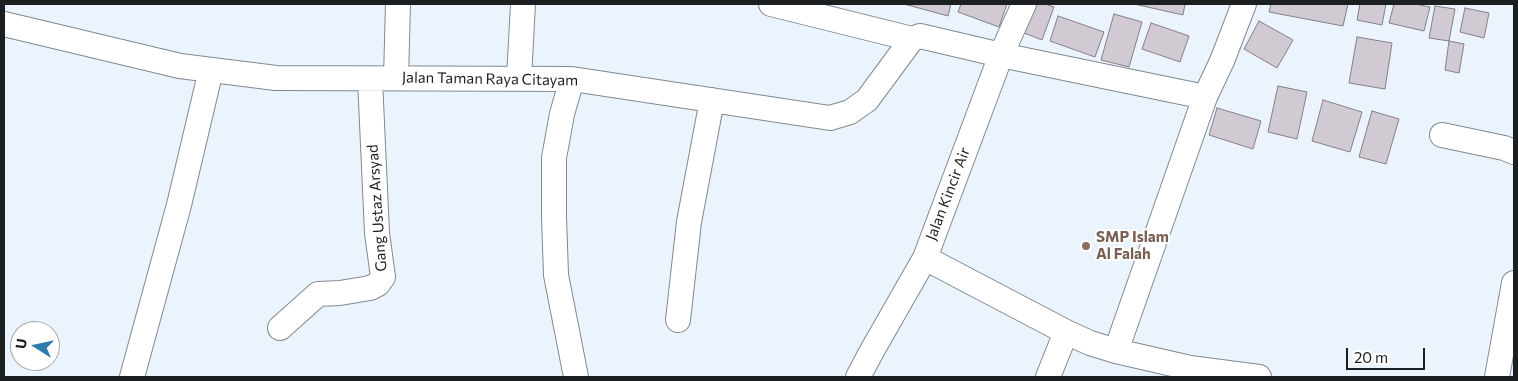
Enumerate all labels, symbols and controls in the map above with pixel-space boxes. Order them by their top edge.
street label: Jalan Taman Raya Citayam [402,68,578,90]
street label: Gang Ustaz Arsyad [364,144,390,272]
street label: Jalan Kincir Air [922,145,974,243]
place label: SMP Islam Al Falah [1096,228,1169,263]
marker: SMP Islam Al Falah [1080,240,1092,252]
north arrow [10,321,60,371]
text: U [11,337,30,350]
scale bar [1348,338,1427,370]
text: 20 m [1354,348,1388,366]

